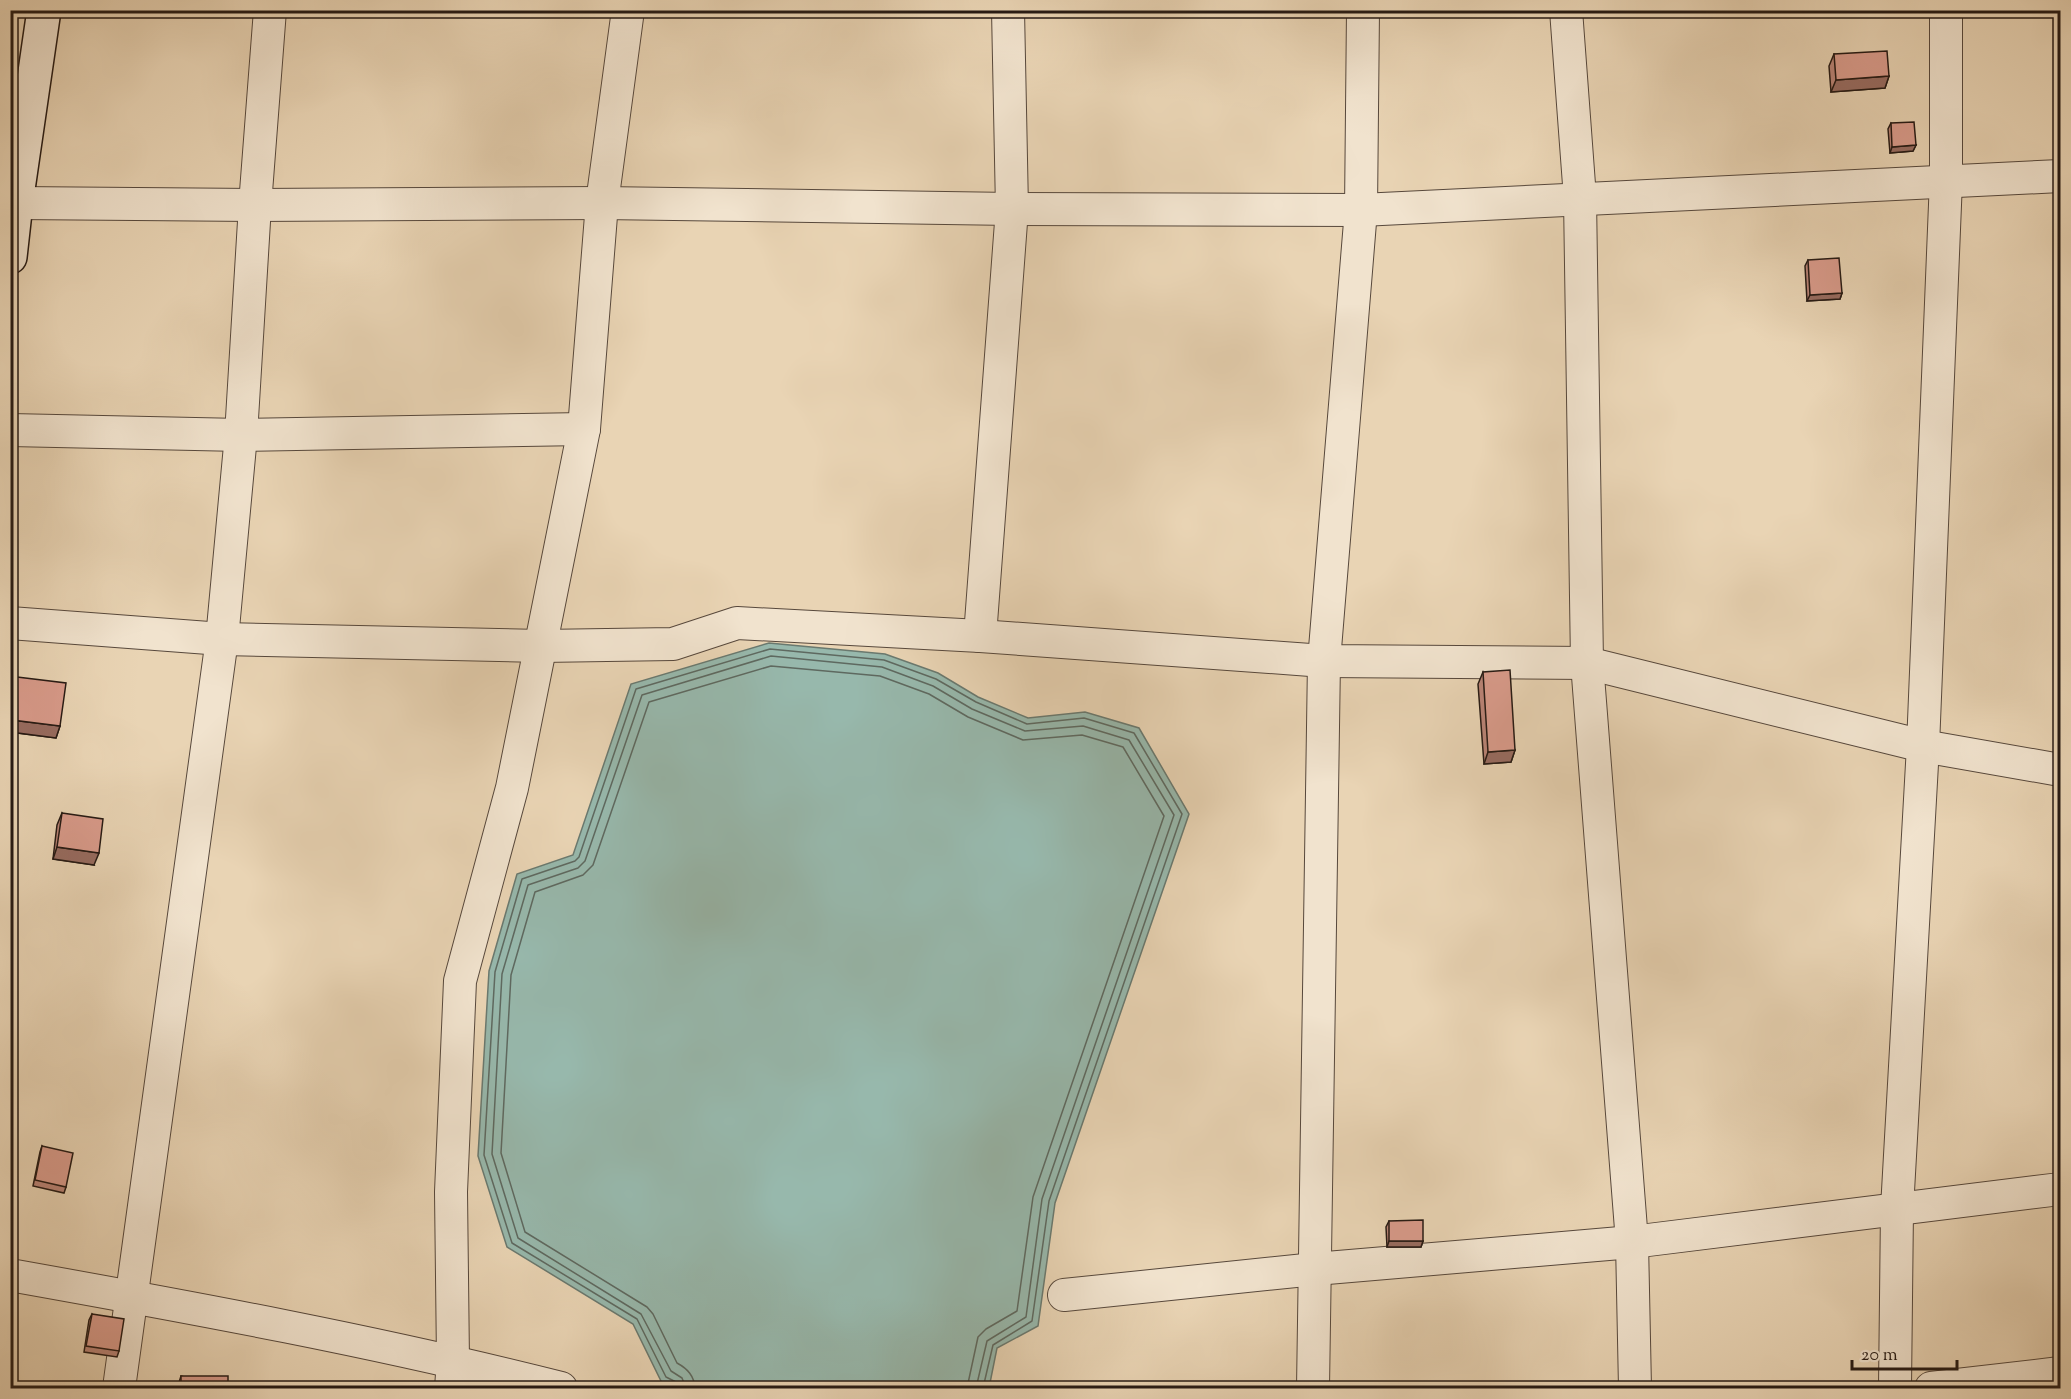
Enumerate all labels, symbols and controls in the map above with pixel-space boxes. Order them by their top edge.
scale bar [1852,1333,1957,1371]
text: 20 m [1861,1343,1898,1369]

